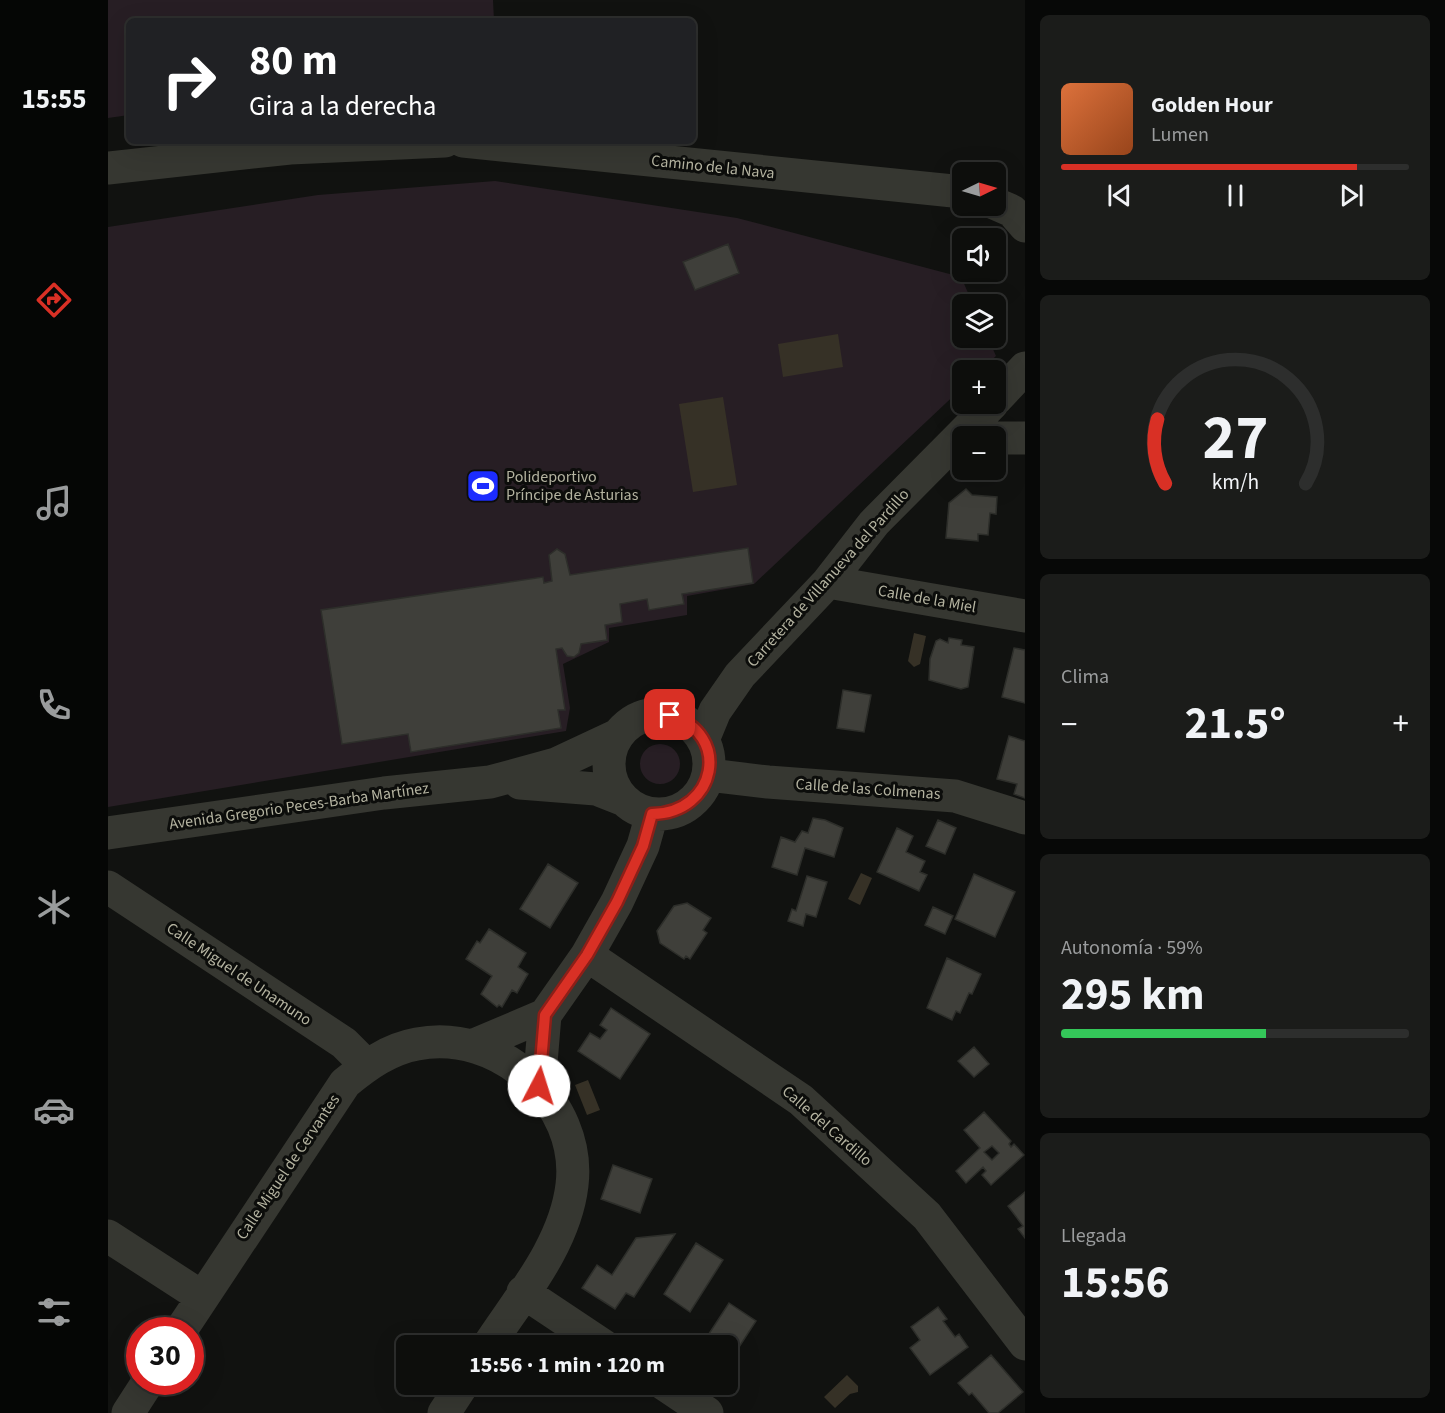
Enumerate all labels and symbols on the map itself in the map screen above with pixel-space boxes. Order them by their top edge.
street label: Camino de la Nava [650,150,776,184]
north arrow [952,162,1006,216]
place label: Polideportivo Príncipe de Asturias [506,466,639,506]
sports icon: Polideportivo Príncipe de Asturias [465,468,501,504]
street label: Carretera de Villanueva del Pardillo [742,484,914,672]
street label: Calle de la Miel [876,580,978,618]
pin [644,689,695,740]
street label: Calle de las Colmenas [795,773,941,805]
street label: Avenida Gregorio Peces-Barba Martínez [168,777,430,835]
street label: Calle Miguel de Unamuno [162,917,316,1031]
position arrow [507,1054,571,1118]
street label: Calle del Cardillo [777,1081,877,1171]
street label: Calle Miguel de Cervantes [231,1090,345,1244]
speed limit sign: 30 [126,1317,204,1395]

